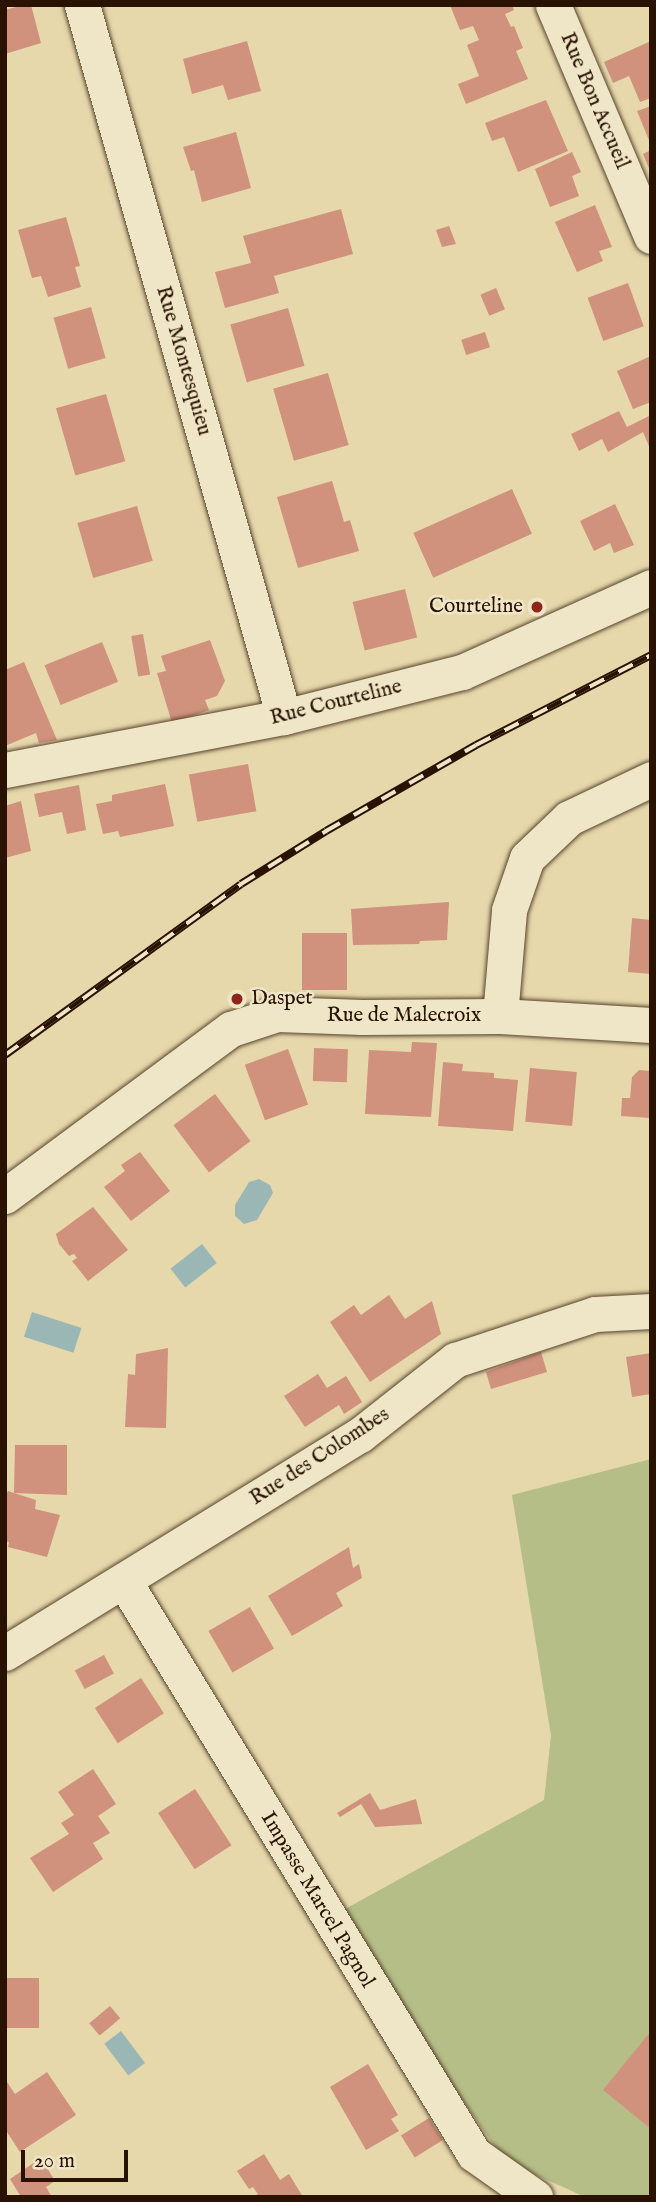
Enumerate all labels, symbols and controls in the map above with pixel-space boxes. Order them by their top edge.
street label: Rue Bon Accueil [554,29,634,173]
street label: Rue Montesquieu [150,283,216,439]
place label: Courteline [429,594,523,620]
marker: Courteline [529,599,545,615]
street label: Rue Courteline [268,674,404,732]
place label: Daspet [251,986,313,1012]
marker: Daspet [229,991,245,1007]
street label: Rue de Malecroix [327,1003,481,1029]
street label: Rue des Colombes [245,1402,395,1512]
street label: Impasse Marcel Pagnol [254,1807,380,1993]
scale bar [24,2136,131,2180]
text: 20 m [34,2148,75,2175]

